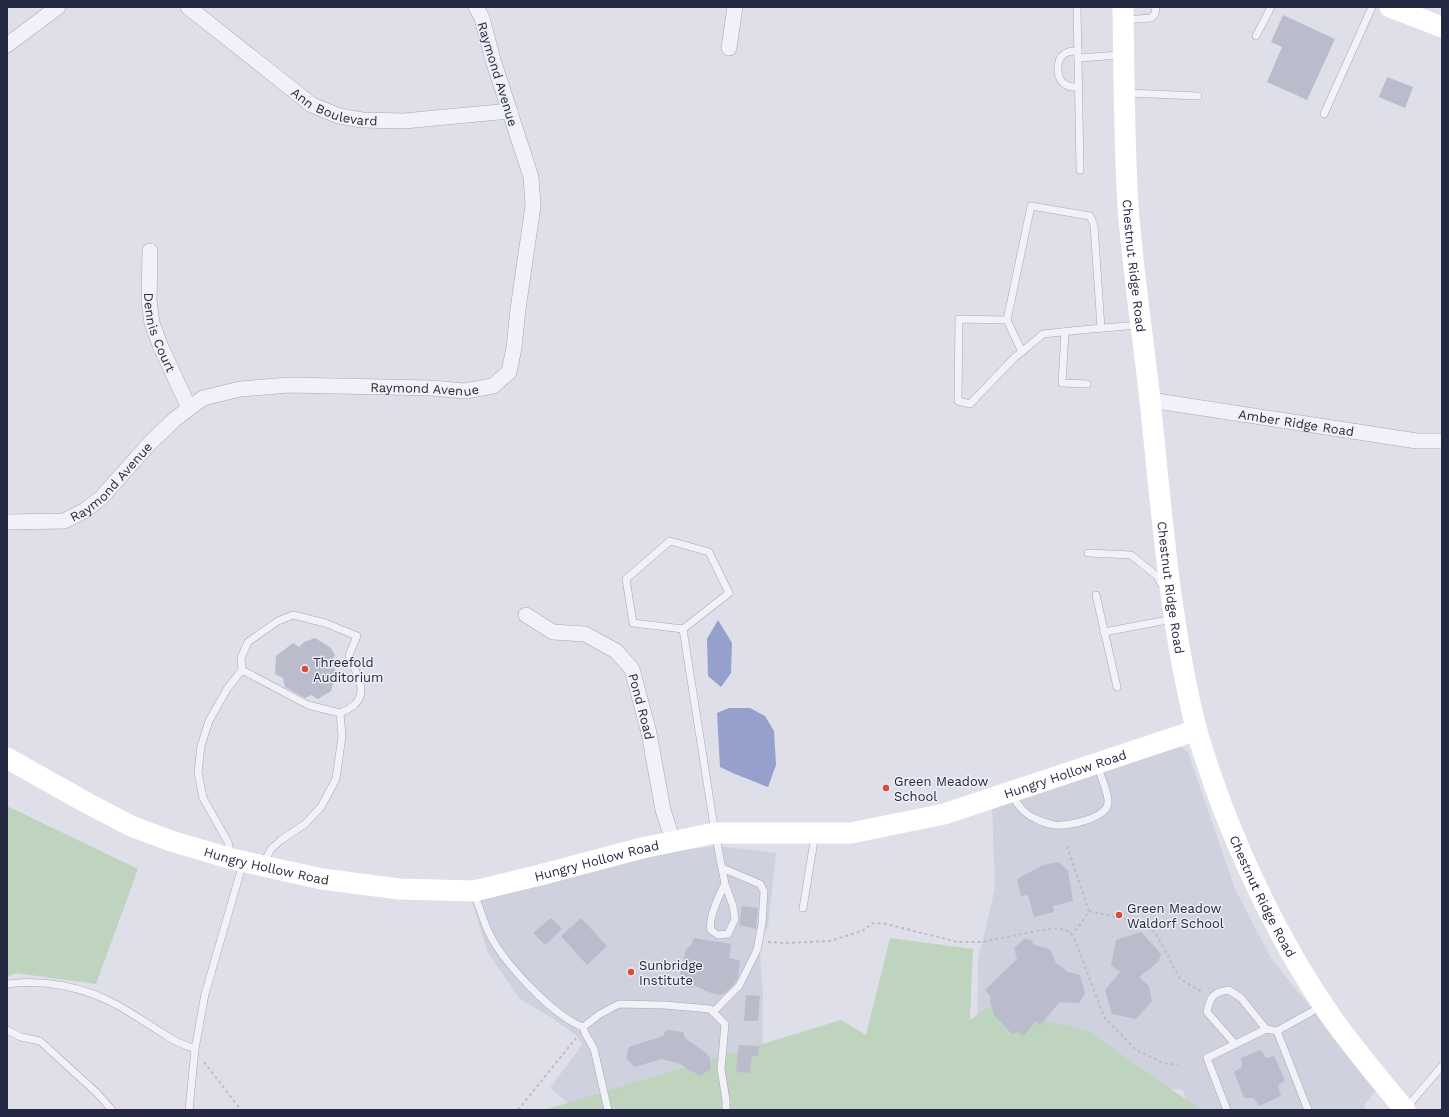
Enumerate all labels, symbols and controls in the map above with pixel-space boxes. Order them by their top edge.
street label: Raymond Avenue [474,20,521,128]
street label: Ann Boulevard [288,85,378,128]
street label: Chestnut Ridge Road [1120,199,1149,333]
street label: Dennis Court [141,292,179,375]
street label: Raymond Avenue [370,380,480,399]
street label: Amber Ridge Road [1237,407,1355,439]
street label: Raymond Avenue [68,439,155,525]
street label: Chestnut Ridge Road [1154,520,1187,655]
place label: Threefold Auditorium [313,655,384,685]
marker: Threefold Auditorium [300,664,310,674]
street label: Pond Road [625,672,657,741]
street label: Hungry Hollow Road [1002,747,1128,802]
place label: Green Meadow School [894,774,989,804]
marker: Green Meadow School [881,783,891,793]
street label: Chestnut Ridge Road [1227,833,1299,960]
street label: Hungry Hollow Road [533,838,660,884]
street label: Hungry Hollow Road [202,844,330,888]
place label: Green Meadow Waldorf School [1127,901,1224,931]
marker: Green Meadow Waldorf School [1114,910,1124,920]
place label: Sunbridge Institute [639,958,703,988]
marker: Sunbridge Institute [626,967,636,977]

